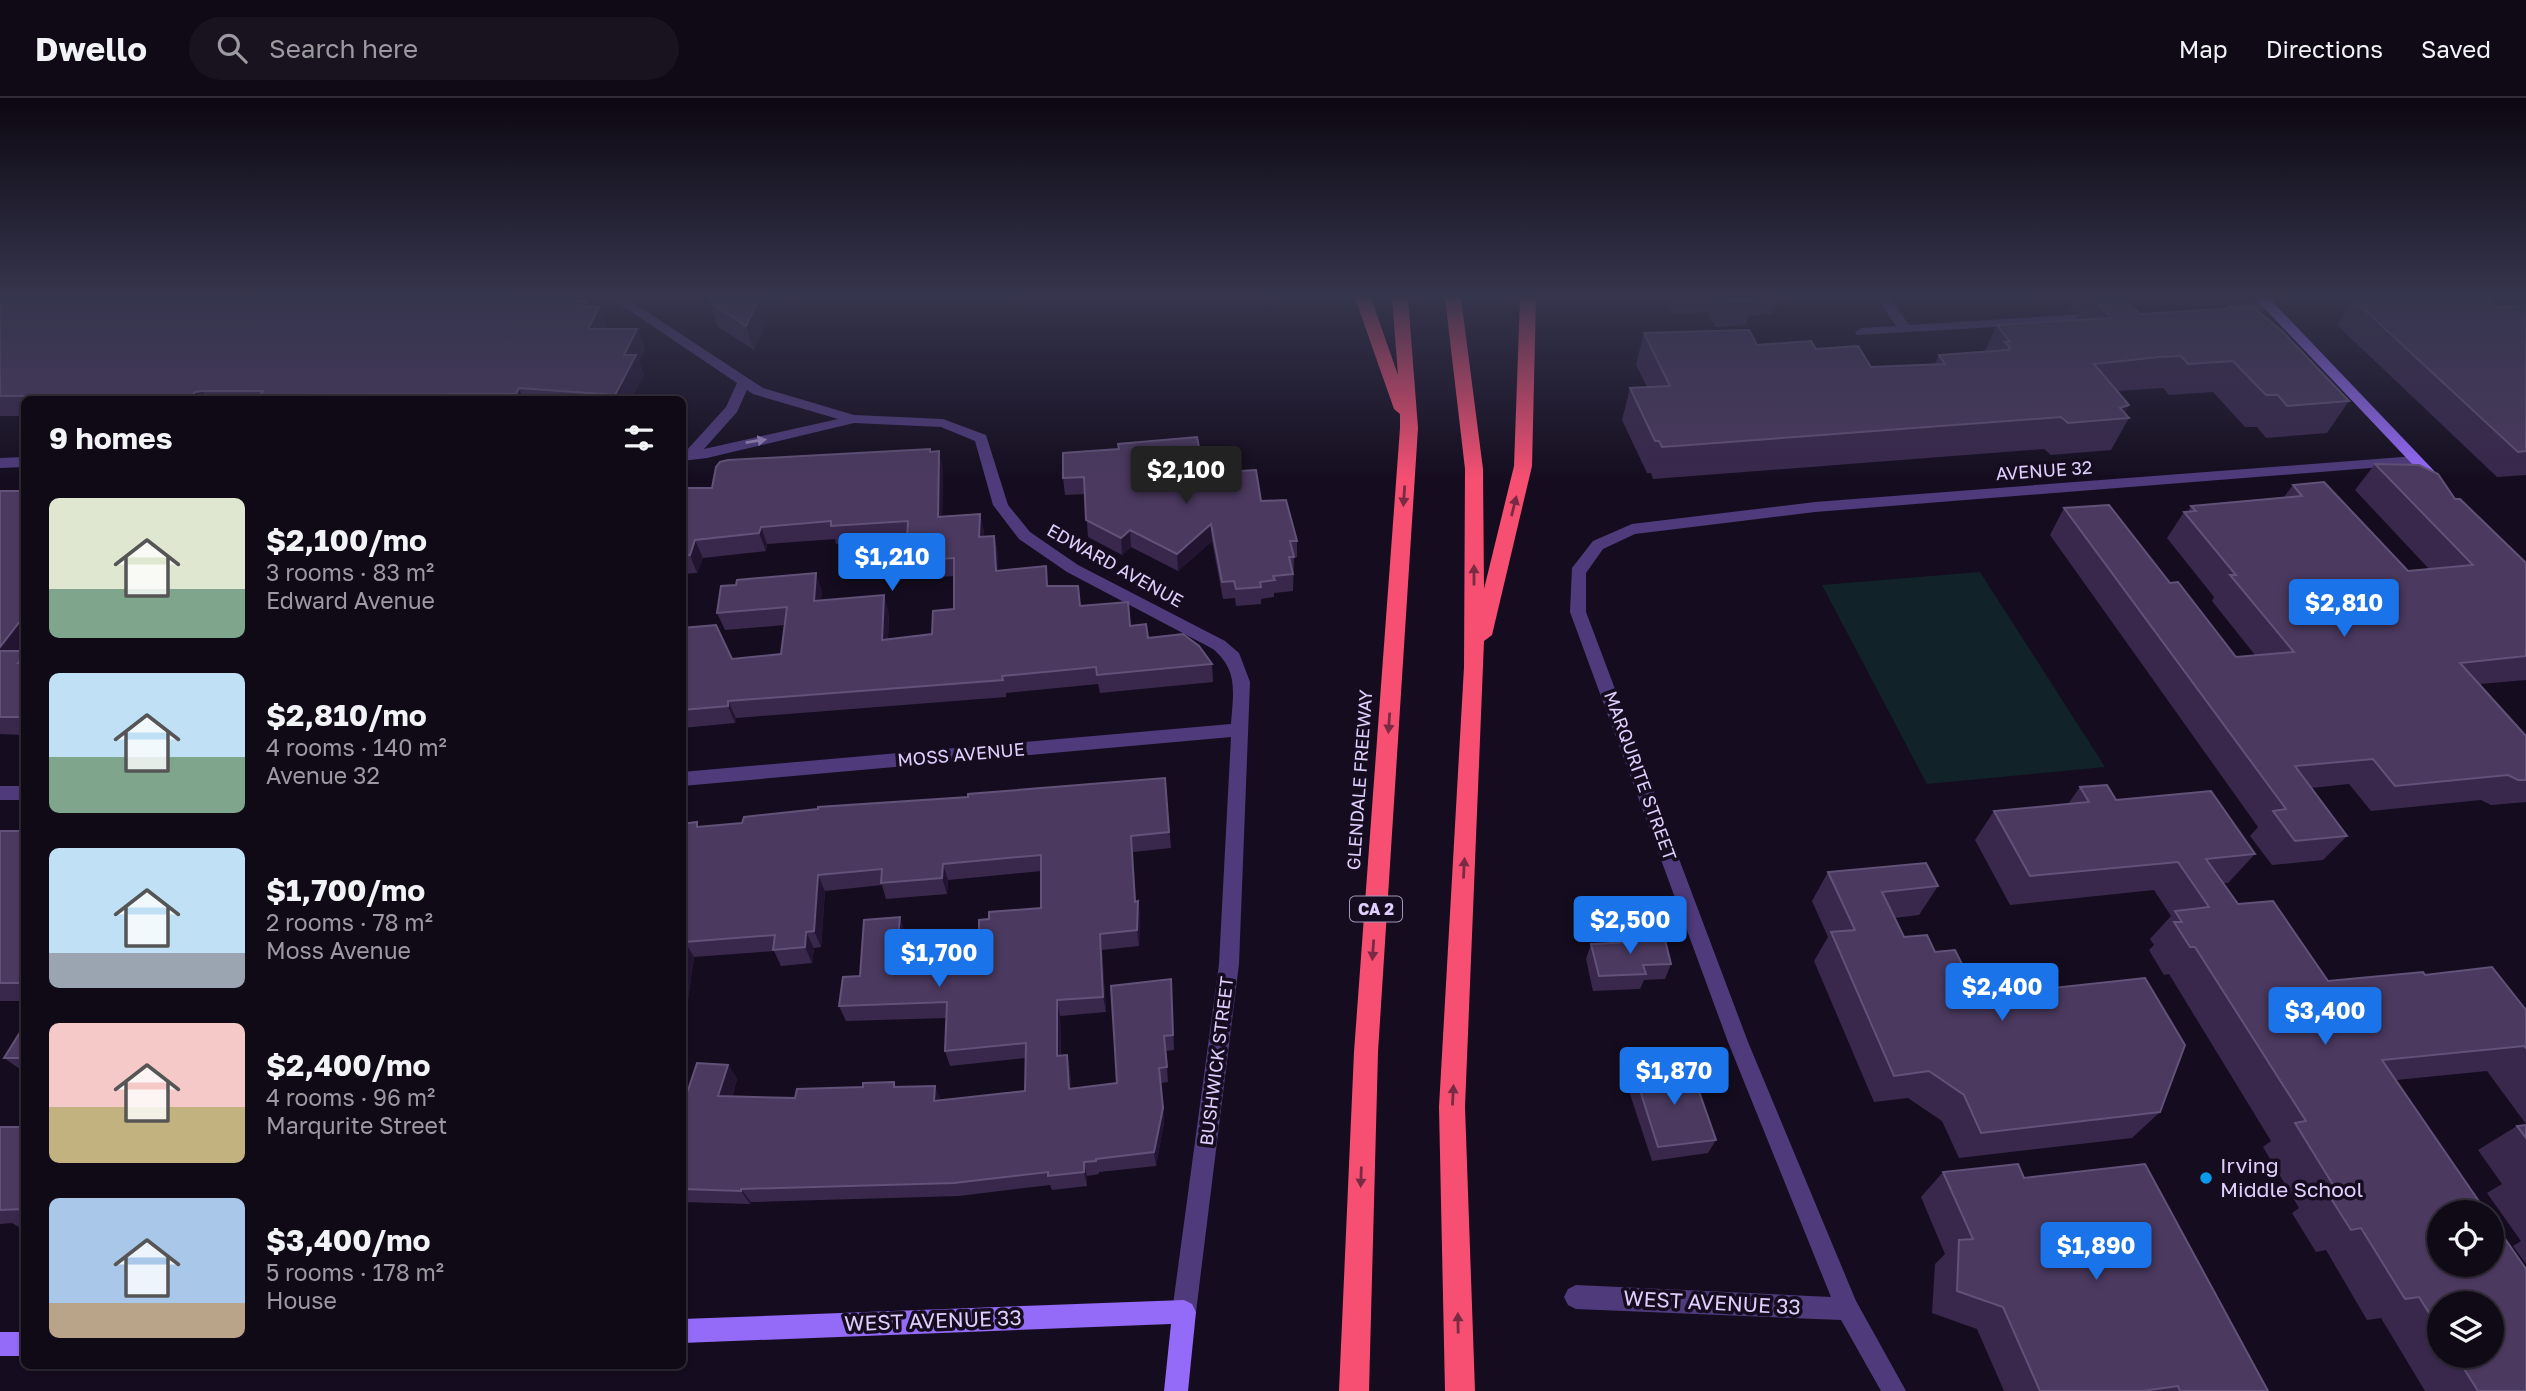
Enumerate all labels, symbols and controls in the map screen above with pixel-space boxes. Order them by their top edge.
search box [189,17,679,80]
text: Dwello [35,29,147,68]
icon: search [213,29,251,67]
text: Search here [269,33,418,64]
text: Map [2179,34,2228,63]
text: Directions [2266,34,2383,63]
text: Saved [2421,34,2491,63]
icon: filters [620,419,658,457]
text: 9 homes [49,420,172,456]
one-way arrow [745,435,767,446]
pin: $2,100 [1129,446,1243,506]
text: $2,100 [1147,455,1225,483]
street label: AVENUE 32 [1995,456,2093,484]
one-way arrow [1399,485,1410,507]
one-way arrow [1508,495,1519,517]
street label: EDWARD AVENUE [1044,519,1187,612]
text: $2,100/mo [266,522,427,558]
icon: home [105,526,189,610]
pin: $1,210 [835,533,949,593]
text: $1,210 [854,542,930,570]
text: 3 rooms · 83 m² [266,558,434,586]
one-way arrow [1468,563,1480,585]
pin: $2,810 [2287,580,2401,639]
text: Edward Avenue [266,586,435,614]
text: $2,810 [2305,588,2383,616]
street label: MARQURITE STREET [1600,688,1682,863]
street label: GLENDALE FREEWAY [1342,689,1376,871]
text: $2,810/mo [266,697,427,733]
icon: home [105,701,189,785]
one-way arrow [1383,712,1394,734]
text: 4 rooms · 140 m² [266,733,447,761]
street label: MOSS AVENUE [896,737,1025,771]
text: Avenue 32 [266,761,380,789]
one-way arrow [1459,857,1470,879]
text: $1,700/mo [266,872,425,908]
icon: home [105,876,189,960]
road number: CA 2 [1350,896,1402,922]
pin: $2,500 [1573,896,1687,956]
text: $2,500 [1590,905,1670,933]
text: 2 rooms · 78 m² [266,908,433,936]
pin: $1,700 [882,930,996,989]
text: Moss Avenue [266,936,411,964]
text: $1,700 [900,938,978,966]
one-way arrow [1367,939,1378,961]
pin: $2,400 [1945,964,2059,1023]
text: $2,400 [1961,972,2043,1000]
street label: BUSHWICK STREET [1195,975,1237,1147]
pin: $3,400 [2268,988,2382,1047]
text: $3,400 [2284,996,2366,1024]
text: $2,400/mo [266,1047,430,1083]
pin: $1,870 [1617,1048,1731,1107]
icon: home [105,1051,189,1135]
text: $1,870 [1636,1056,1712,1084]
text: 4 rooms · 96 m² [266,1083,435,1111]
one-way arrow [1448,1084,1459,1106]
text: Marqurite Street [266,1111,447,1139]
place label: Irving Middle School [2220,1152,2363,1202]
one-way arrow [1356,1167,1367,1189]
marker: Irving Middle School [2198,1170,2214,1186]
map controls [2427,1200,2504,1368]
button: locate [2427,1200,2504,1277]
text: $3,400/mo [266,1222,430,1258]
pin: $1,890 [2039,1222,2153,1282]
icon: home [105,1226,189,1310]
text: $1,890 [2057,1231,2135,1259]
text: 5 rooms · 178 m² [266,1258,444,1286]
street label: WEST AVENUE 33 [1623,1284,1801,1320]
text: House [266,1286,337,1314]
button: layers [2427,1291,2504,1368]
street label: WEST AVENUE 33 [844,1304,1022,1336]
one-way arrow [1452,1312,1464,1334]

